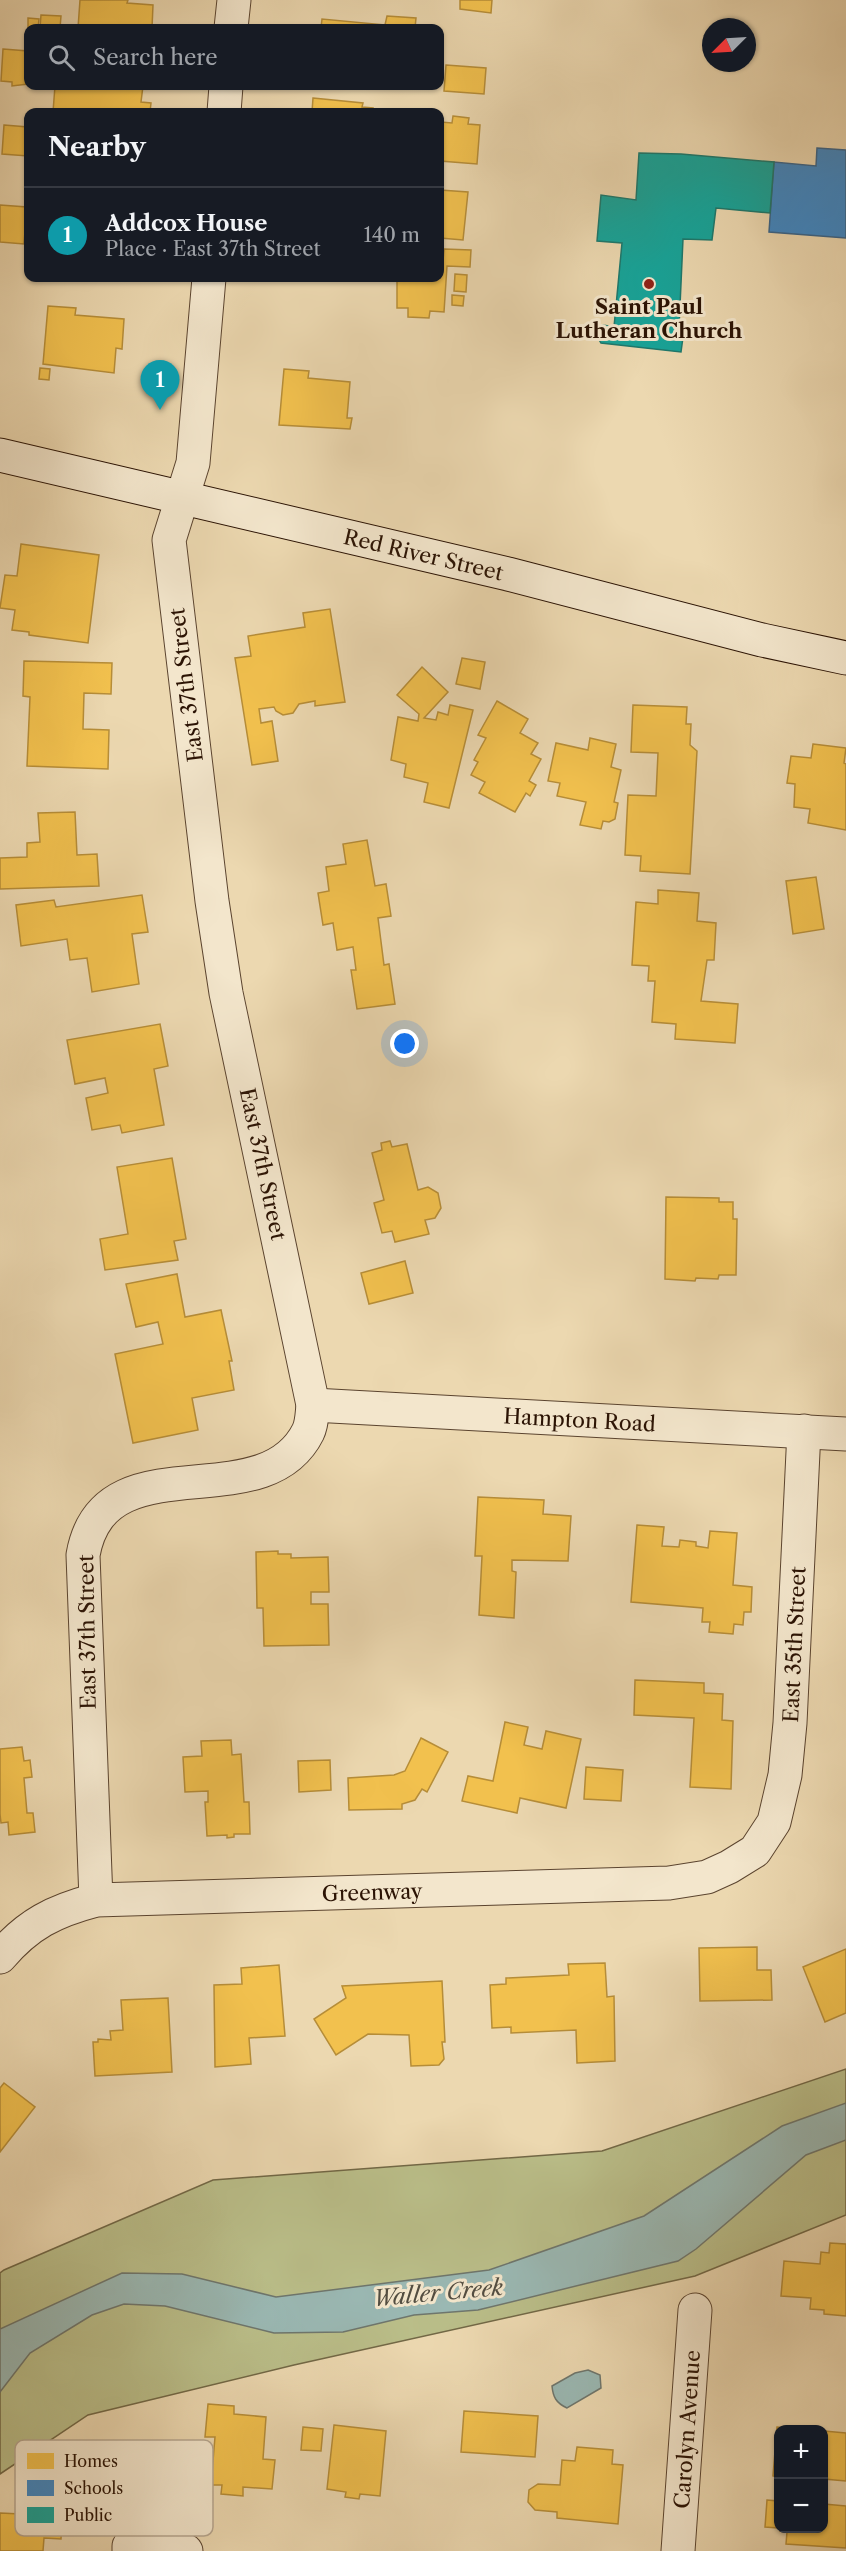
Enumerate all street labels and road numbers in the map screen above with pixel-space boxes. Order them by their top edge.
street label: Red River Street [341,523,506,585]
street label: East 37th Street [164,606,208,764]
street label: East 37th Street [235,1086,291,1243]
street label: Hampton Road [503,1403,657,1436]
street label: East 37th Street [73,1554,101,1710]
street label: East 35th Street [778,1565,810,1723]
street label: Greenway [321,1878,423,1906]
street label: Carolyn Avenue [669,2349,705,2510]

